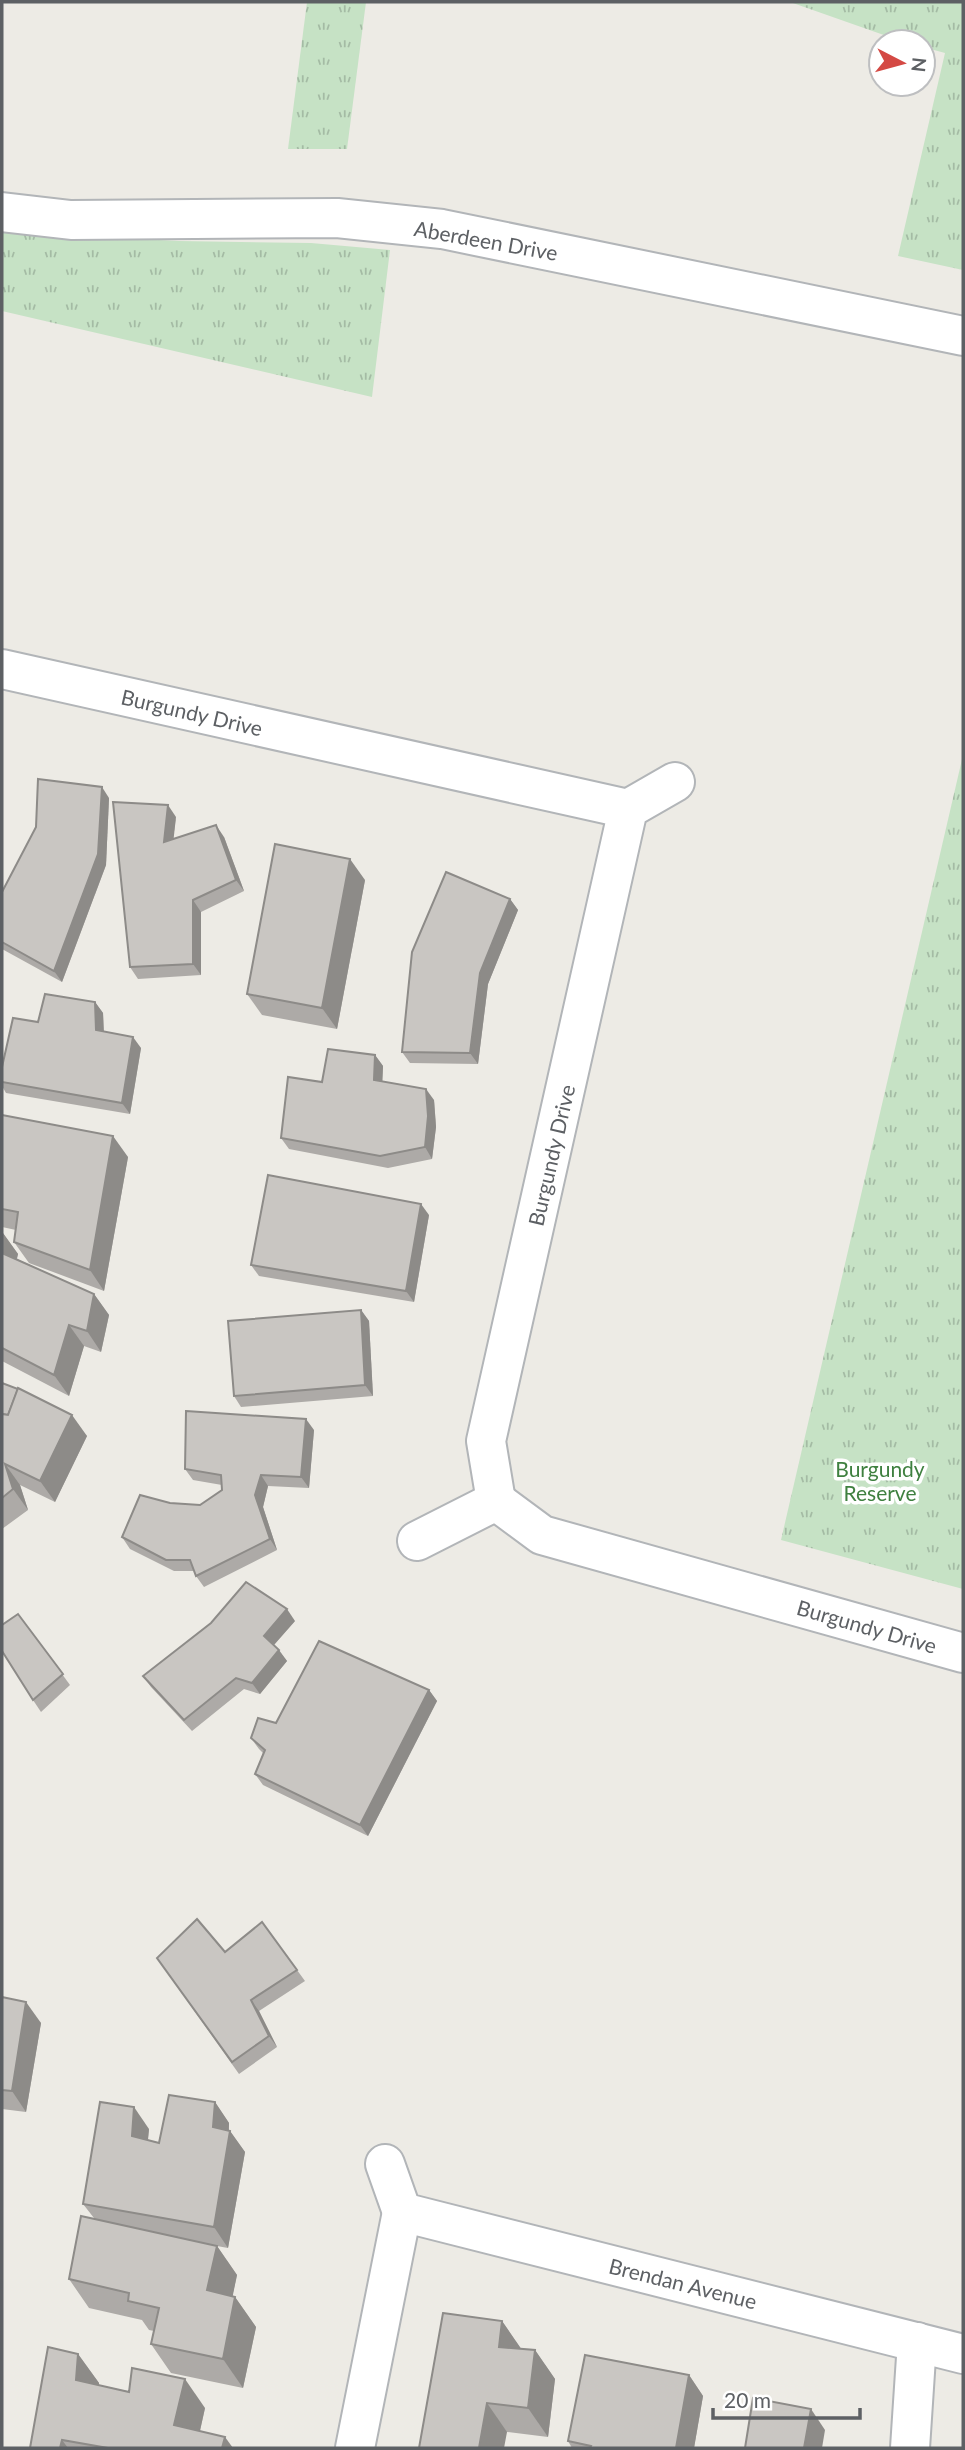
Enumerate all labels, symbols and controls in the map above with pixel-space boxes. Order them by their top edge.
north arrow [867,28,937,98]
text: N [907,56,932,73]
street label: Aberdeen Drive [412,215,560,265]
street label: Burgundy Drive [119,684,265,740]
street label: Burgundy Drive [523,1082,579,1228]
park label: Burgundy Reserve [835,1456,925,1505]
street label: Burgundy Drive [794,1594,940,1658]
street label: Brendan Avenue [606,2253,760,2313]
scale bar [713,2376,860,2420]
text: 20 m [724,2387,771,2412]

